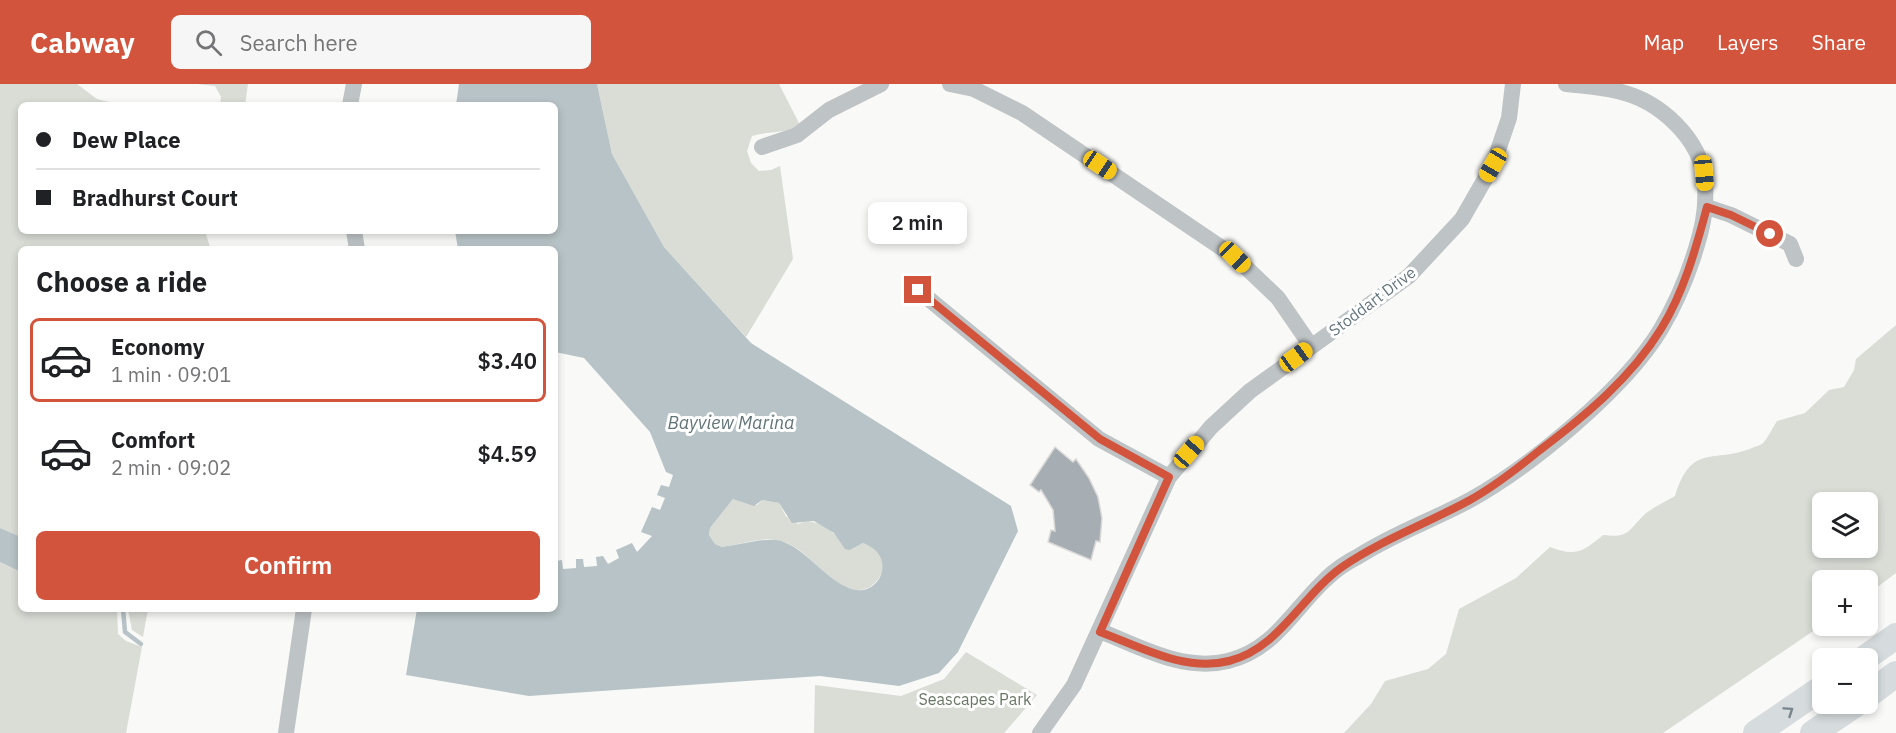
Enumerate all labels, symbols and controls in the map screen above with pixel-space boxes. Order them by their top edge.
search box [171,15,591,69]
text: Cabway [30,24,135,61]
icon: search [192,26,225,59]
text: Search here [240,28,358,57]
text: Map [1644,28,1684,56]
text: Layers [1717,28,1779,56]
text: Share [1812,28,1866,56]
text: Dew Place [72,125,181,154]
car [1476,145,1510,185]
car [1080,147,1120,183]
car [1693,154,1715,192]
text: Bradhurst Court [72,183,238,212]
callout: 2 min [868,203,968,245]
text: 2 min [892,209,943,236]
route start [1756,220,1783,247]
car [1216,238,1254,276]
street label: Stoddart Drive [1325,262,1419,340]
text: Choose a ride [36,264,207,299]
route end [904,276,931,303]
text: Economy [111,332,205,361]
icon: car [39,333,93,387]
car [1276,339,1316,375]
text: $3.40 [478,346,537,375]
text: 1 min · 09:01 [111,361,231,388]
water label: Bayview Marina [667,411,795,434]
text: Comfort [111,425,195,454]
icon: car [39,426,93,480]
car [1170,433,1208,471]
text: $4.59 [478,439,537,468]
text: 2 min · 09:02 [111,454,231,481]
map controls [1812,492,1878,714]
button: layers [1812,492,1878,558]
button: Confirm [36,531,540,600]
button: + [1812,570,1878,636]
button: − [1812,648,1878,714]
park label: Seascapes Park [918,689,1032,709]
one-way arrow [1783,707,1794,718]

